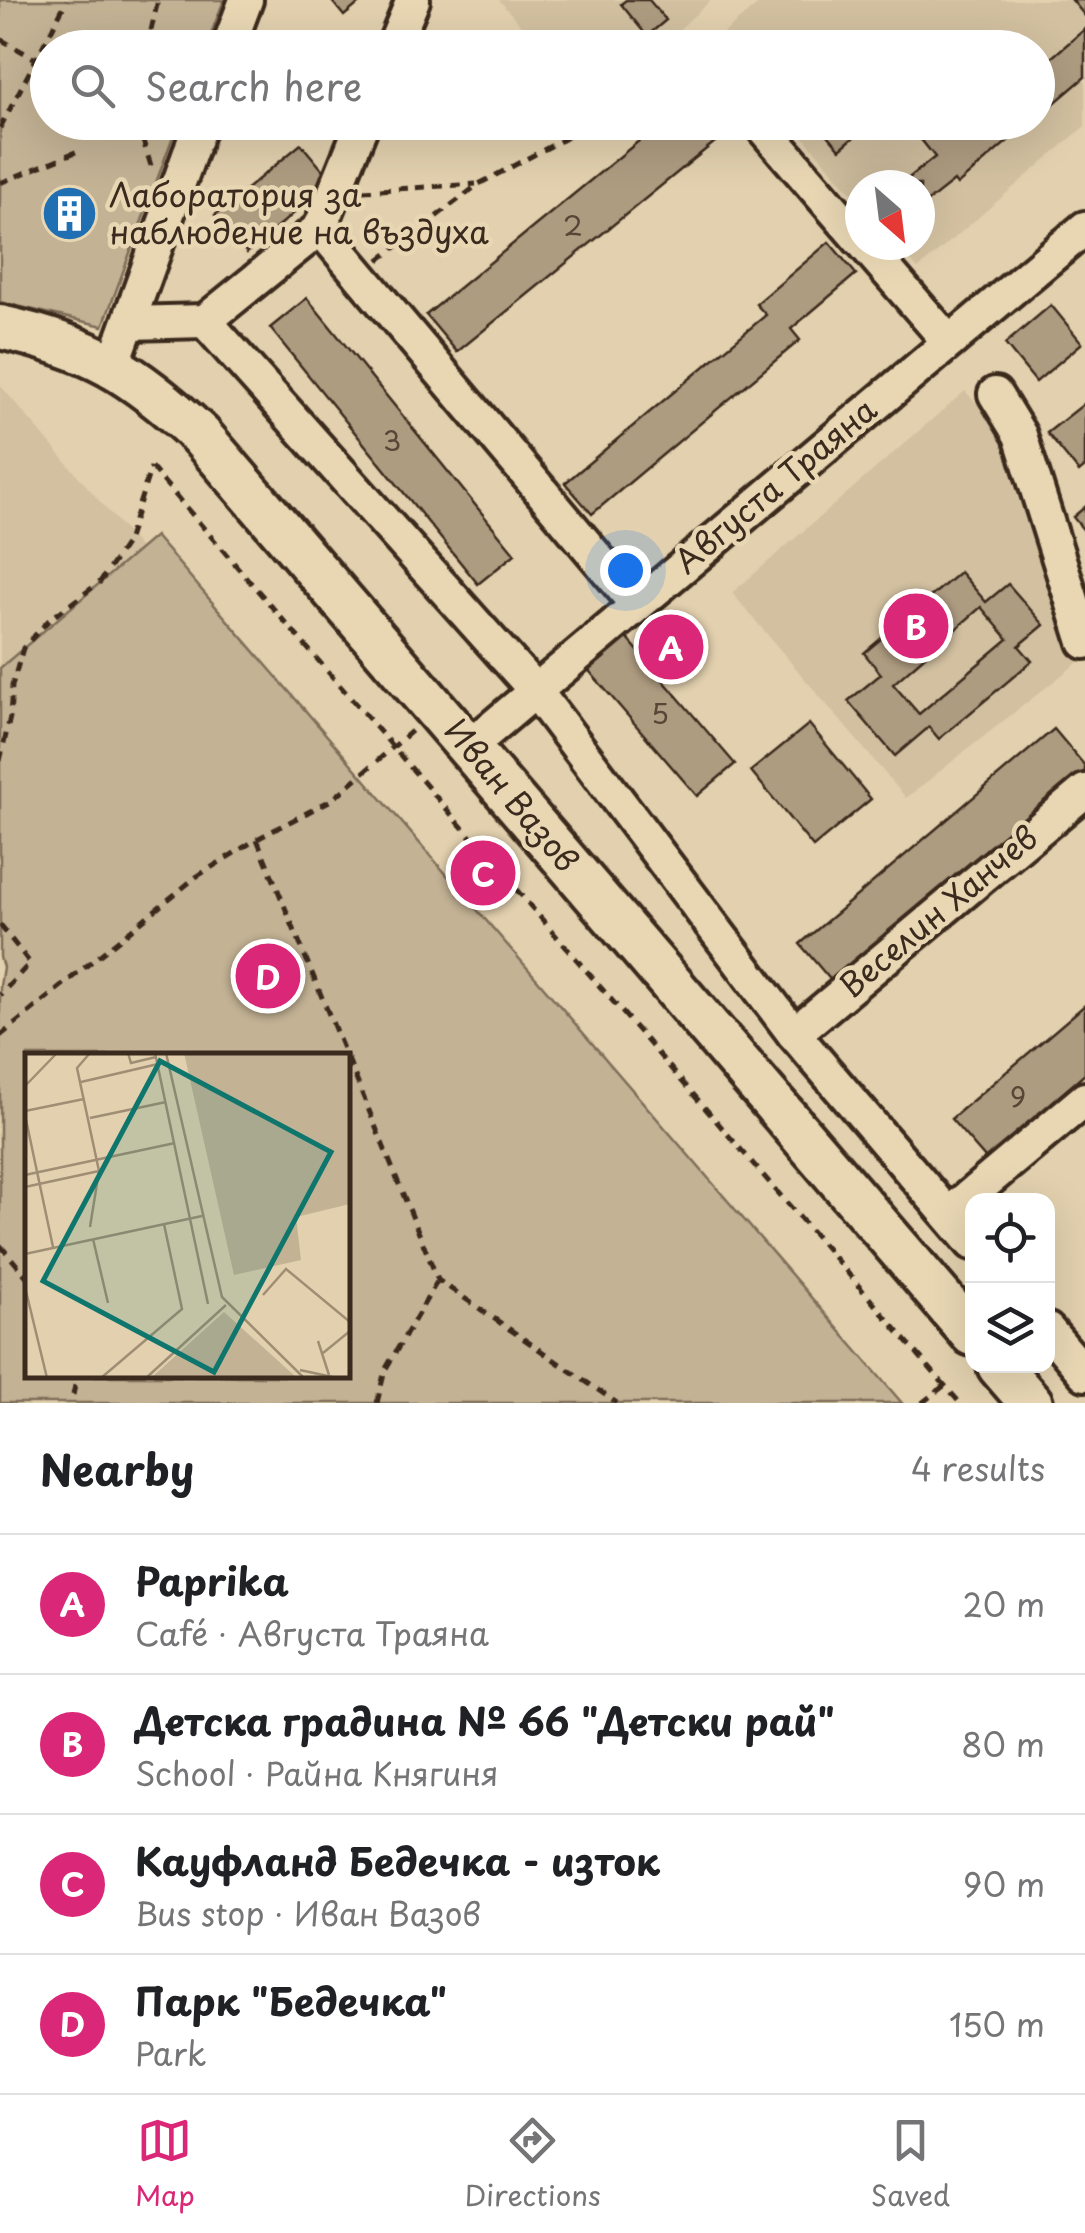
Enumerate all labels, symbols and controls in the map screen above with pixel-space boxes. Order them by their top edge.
search box [30,30,1055,140]
text: Search here [145,57,362,114]
icon: search [65,58,120,113]
place label: Лаборатория за наблюдение на въздуха [109,170,489,255]
north arrow [845,170,935,260]
building icon: Лаборатория за наблюдение на въздуха [40,184,100,244]
house number: 2 [563,203,583,246]
street label: Августа Траяна [663,385,886,584]
house number: 3 [383,418,401,461]
your location [600,545,651,596]
pin: B [884,588,948,664]
pin: A [638,610,704,684]
house number: 5 [651,691,669,734]
street label: Иван Вазов [434,708,591,882]
street label: Веселин Ханчев [828,813,1047,1008]
pin: C [450,836,516,910]
pin: D [236,938,300,1014]
inset map [25,1053,350,1378]
house number: 9 [1010,1074,1026,1117]
map controls [965,1193,1055,1373]
button: locate [965,1193,1055,1283]
button: layers [965,1283,1055,1373]
text: Nearby [40,1437,194,1500]
text: 4 results [911,1444,1045,1492]
text: Paprika [135,1552,289,1609]
text: A [60,1580,85,1628]
text: 20 m [963,1580,1045,1628]
text: Café · Августа Траяна [135,1609,489,1657]
text: Детска градина № 66 "Детски рай" [135,1692,835,1749]
text: B [62,1720,83,1768]
text: 80 m [961,1720,1045,1768]
text: School · Райна Княгиня [135,1749,499,1797]
text: Кауфланд Бедечка - изток [135,1832,660,1889]
text: C [60,1860,85,1908]
text: 90 m [963,1860,1045,1908]
text: Bus stop · Иван Вазов [135,1889,481,1937]
text: Парк "Бедечка" [135,1972,447,2029]
text: D [60,2000,85,2048]
text: 150 m [949,2000,1045,2048]
text: Park [135,2029,207,2077]
tab: Map [135,2113,195,2216]
tab: Directions [465,2113,601,2216]
tab: Saved [871,2113,950,2216]

